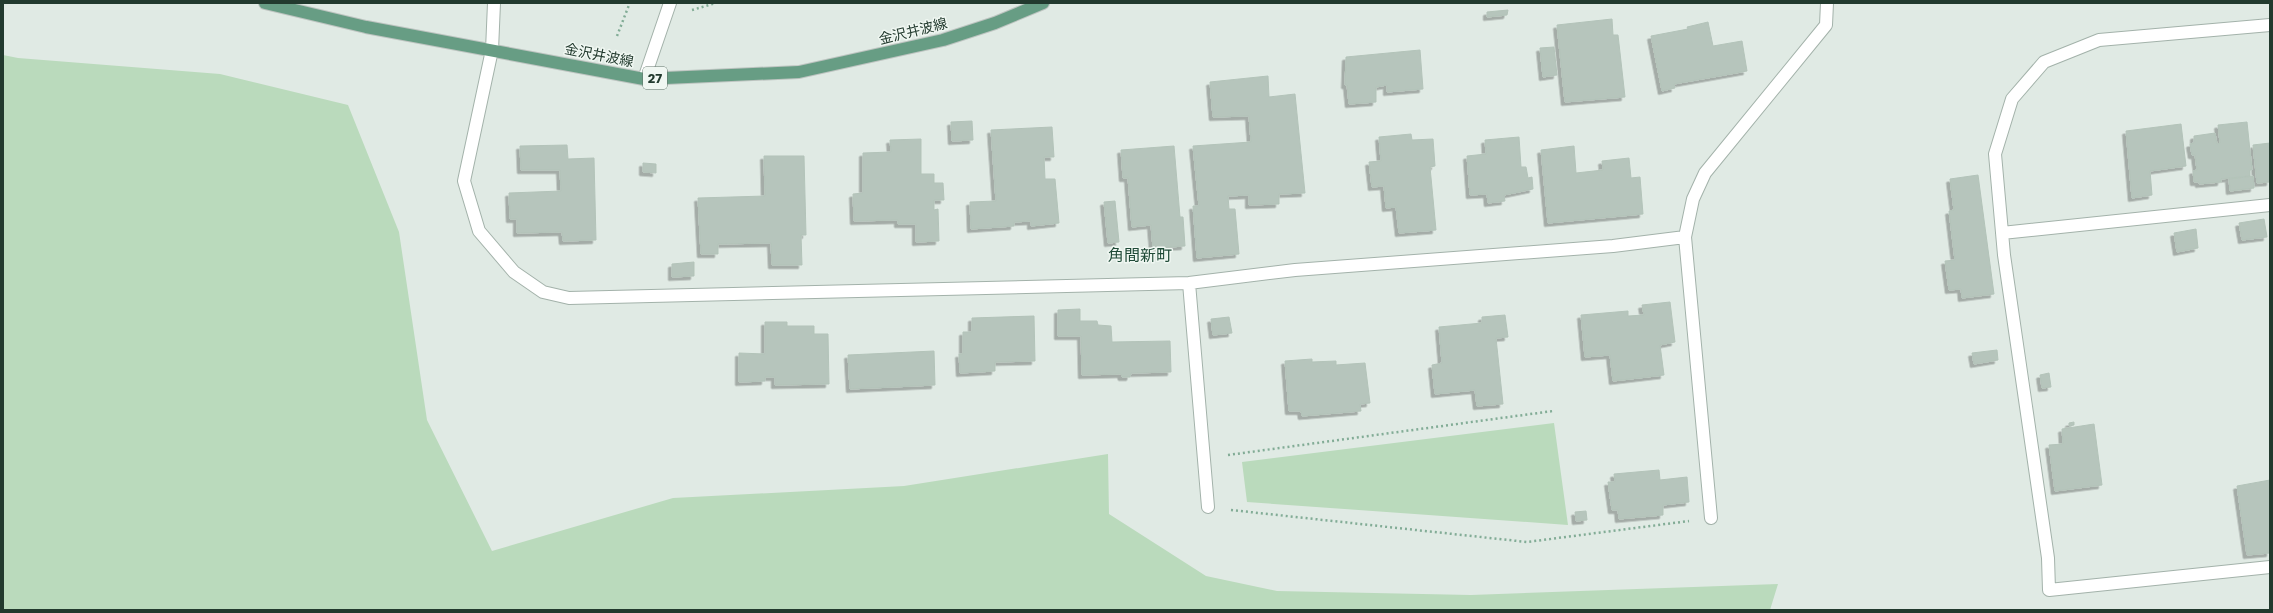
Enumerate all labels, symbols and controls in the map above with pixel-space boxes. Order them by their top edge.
street label: 金沢井波線 [877,13,949,49]
street label: 金沢井波線 [563,39,635,71]
road number: 27 [643,67,667,89]
district label: 角間新町 [1108,244,1172,267]

